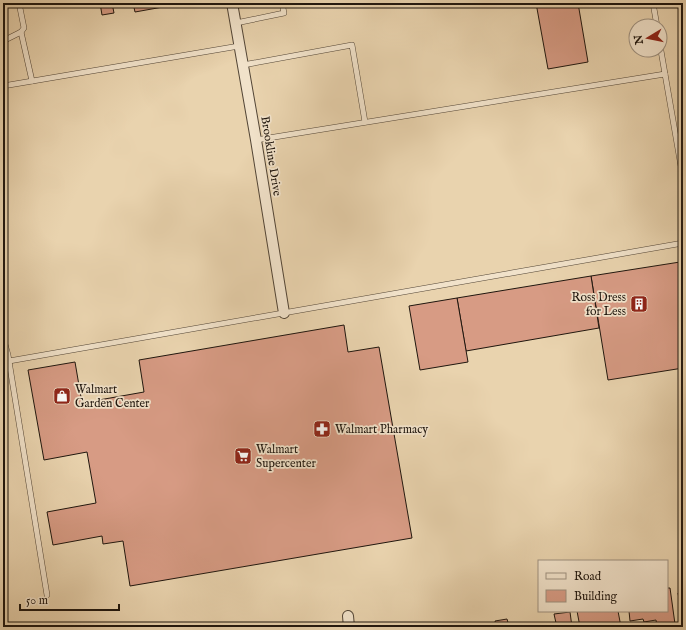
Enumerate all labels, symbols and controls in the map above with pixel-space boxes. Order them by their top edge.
north arrow [628,18,668,58]
text: N [631,33,647,46]
street label: Brookline Drive [257,115,285,197]
place label: Ross Dress for Less [571,290,626,319]
building icon: Ross Dress for Less [629,294,649,314]
place label: Walmart Garden Center [75,382,150,411]
shop icon: Walmart Garden Center [52,386,72,406]
pharmacy icon: Walmart Pharmacy [312,419,332,439]
place label: Walmart Pharmacy [335,422,428,437]
place label: Walmart Supercenter [256,442,316,472]
supermarket icon: Walmart Supercenter [233,446,253,466]
legend [538,560,668,612]
text: Road [574,569,602,584]
scale bar [20,586,119,612]
text: Building [574,589,618,604]
text: 50 m [26,593,48,608]

